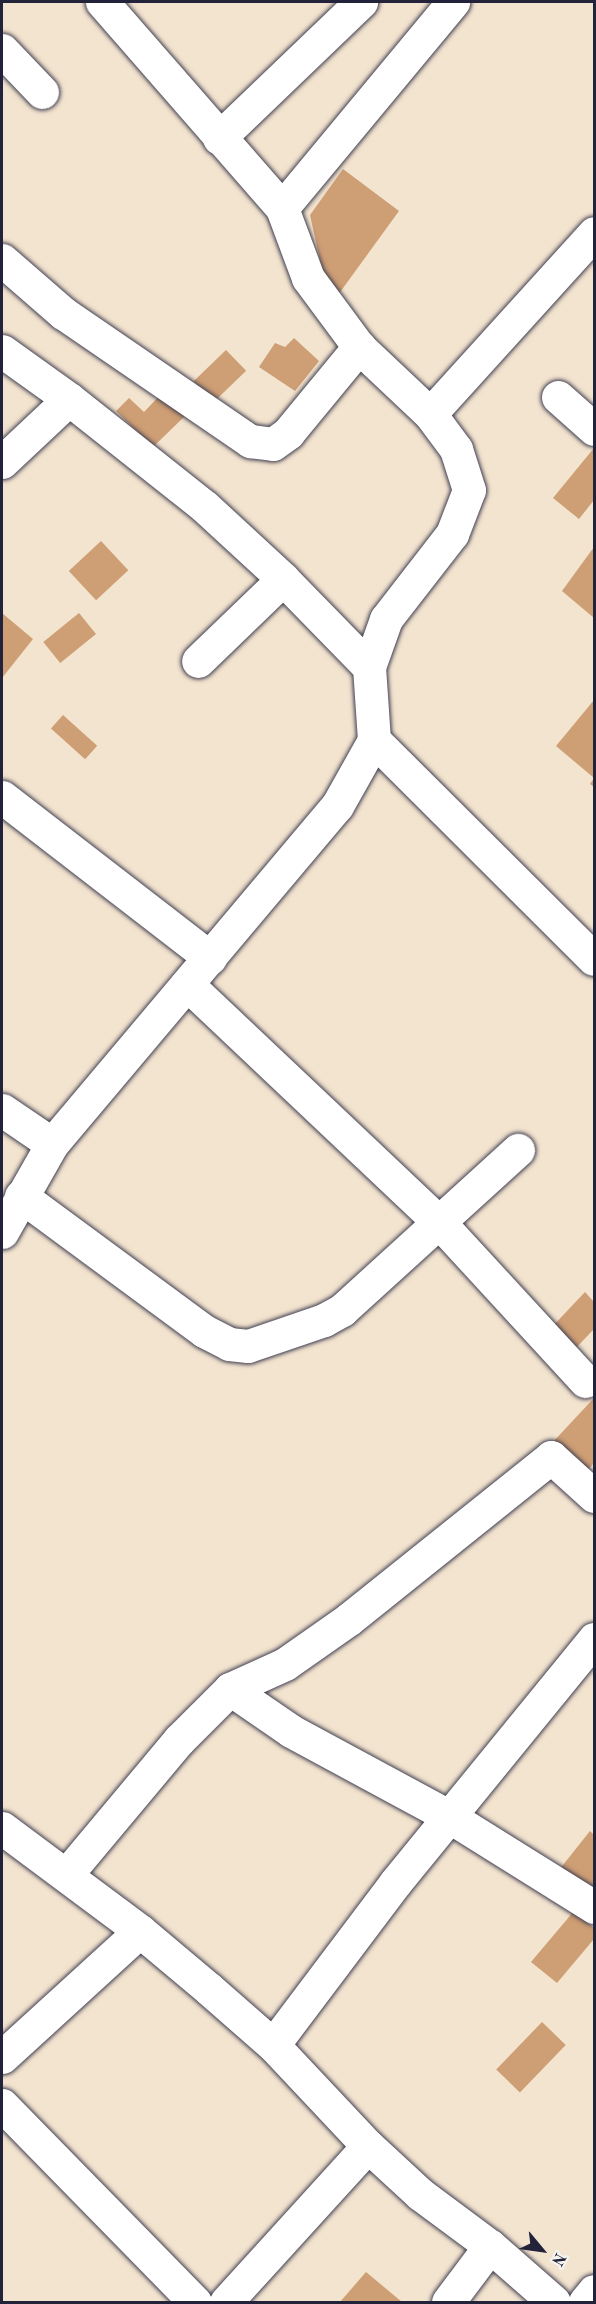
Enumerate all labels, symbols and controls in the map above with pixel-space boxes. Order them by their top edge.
north arrow [512,2220,572,2280]
text: N [548,2249,568,2268]

